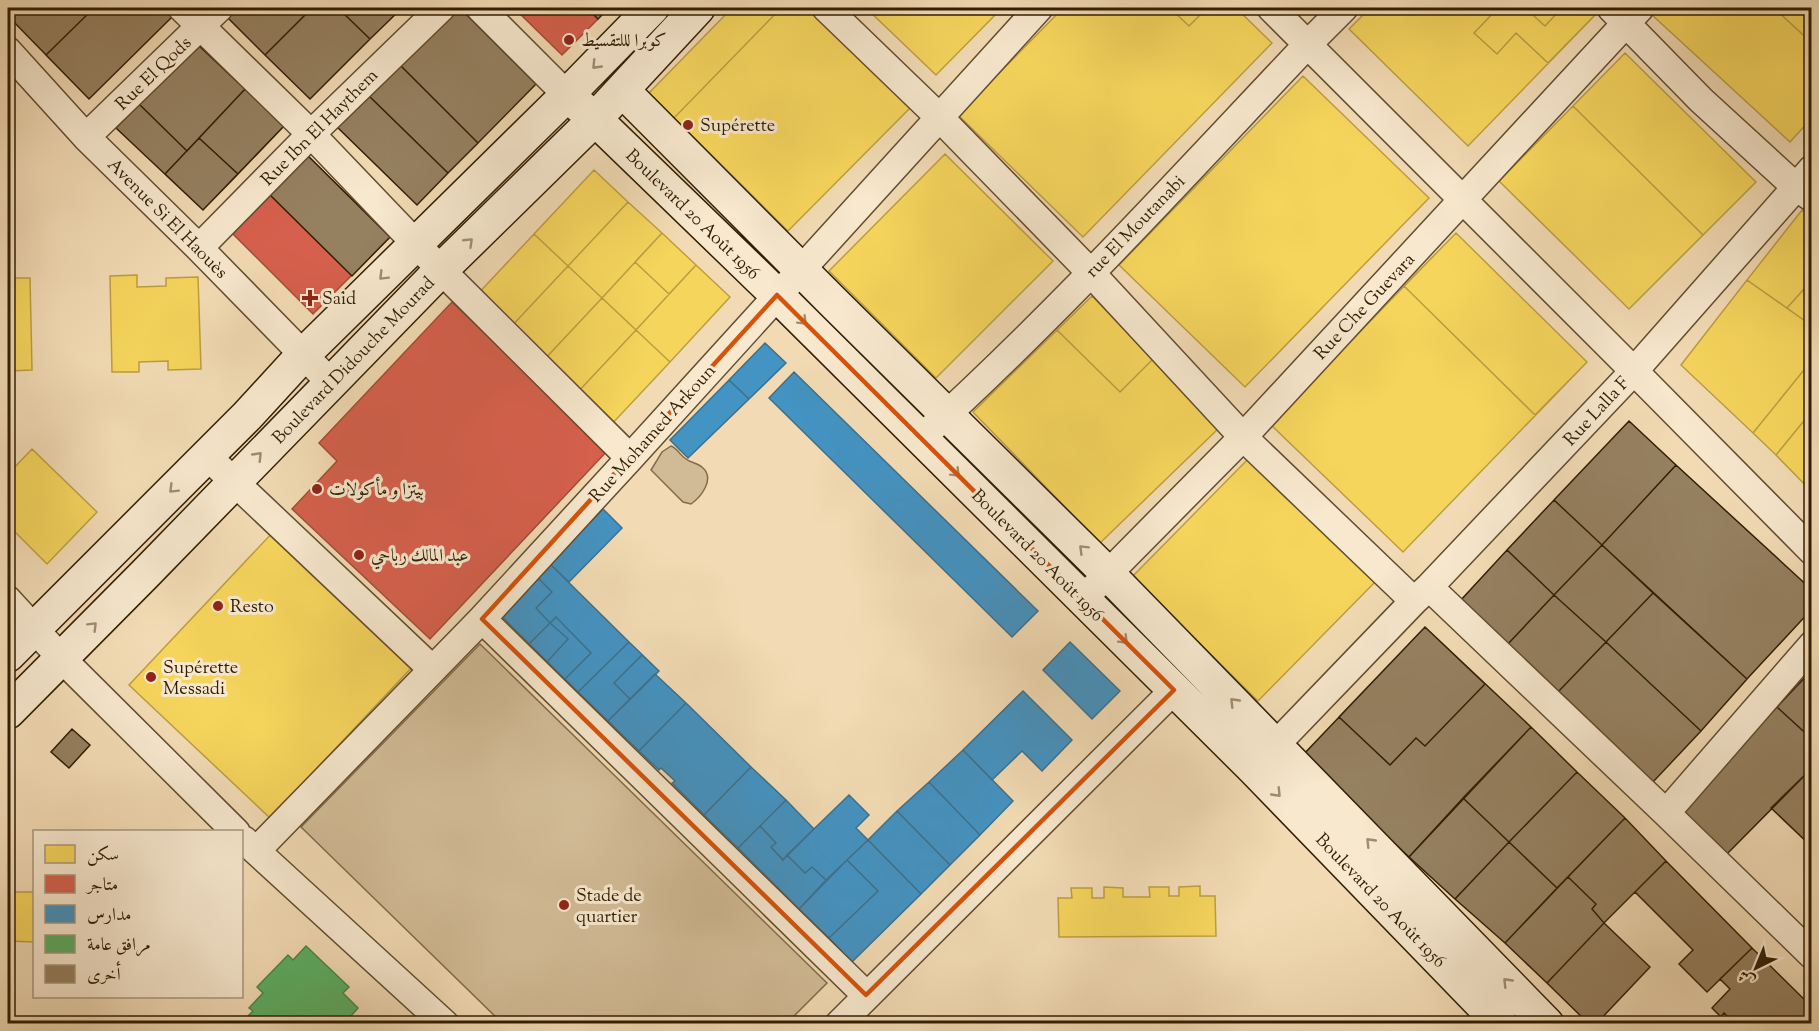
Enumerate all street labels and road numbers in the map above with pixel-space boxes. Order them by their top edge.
street label: Rue El Qods [110,31,198,117]
street label: Rue Ibn El Haythem [256,64,385,193]
street label: Boulevard 20 Août 1956 [618,144,765,287]
street label: Avenue Si El Haouès [100,153,233,286]
street label: rue El Moutanabi [1081,170,1192,285]
street label: Rue Che Guevara [1309,248,1422,367]
street label: Boulevard Didouche Mourad [267,272,442,451]
street label: Rue Mohamed Arkoun [584,359,723,509]
street label: Rue Lalla F [1559,372,1636,453]
street label: Boulevard 20 Août 1956 [964,484,1109,629]
street label: Boulevard 20 Août 1956 [1308,828,1451,975]

